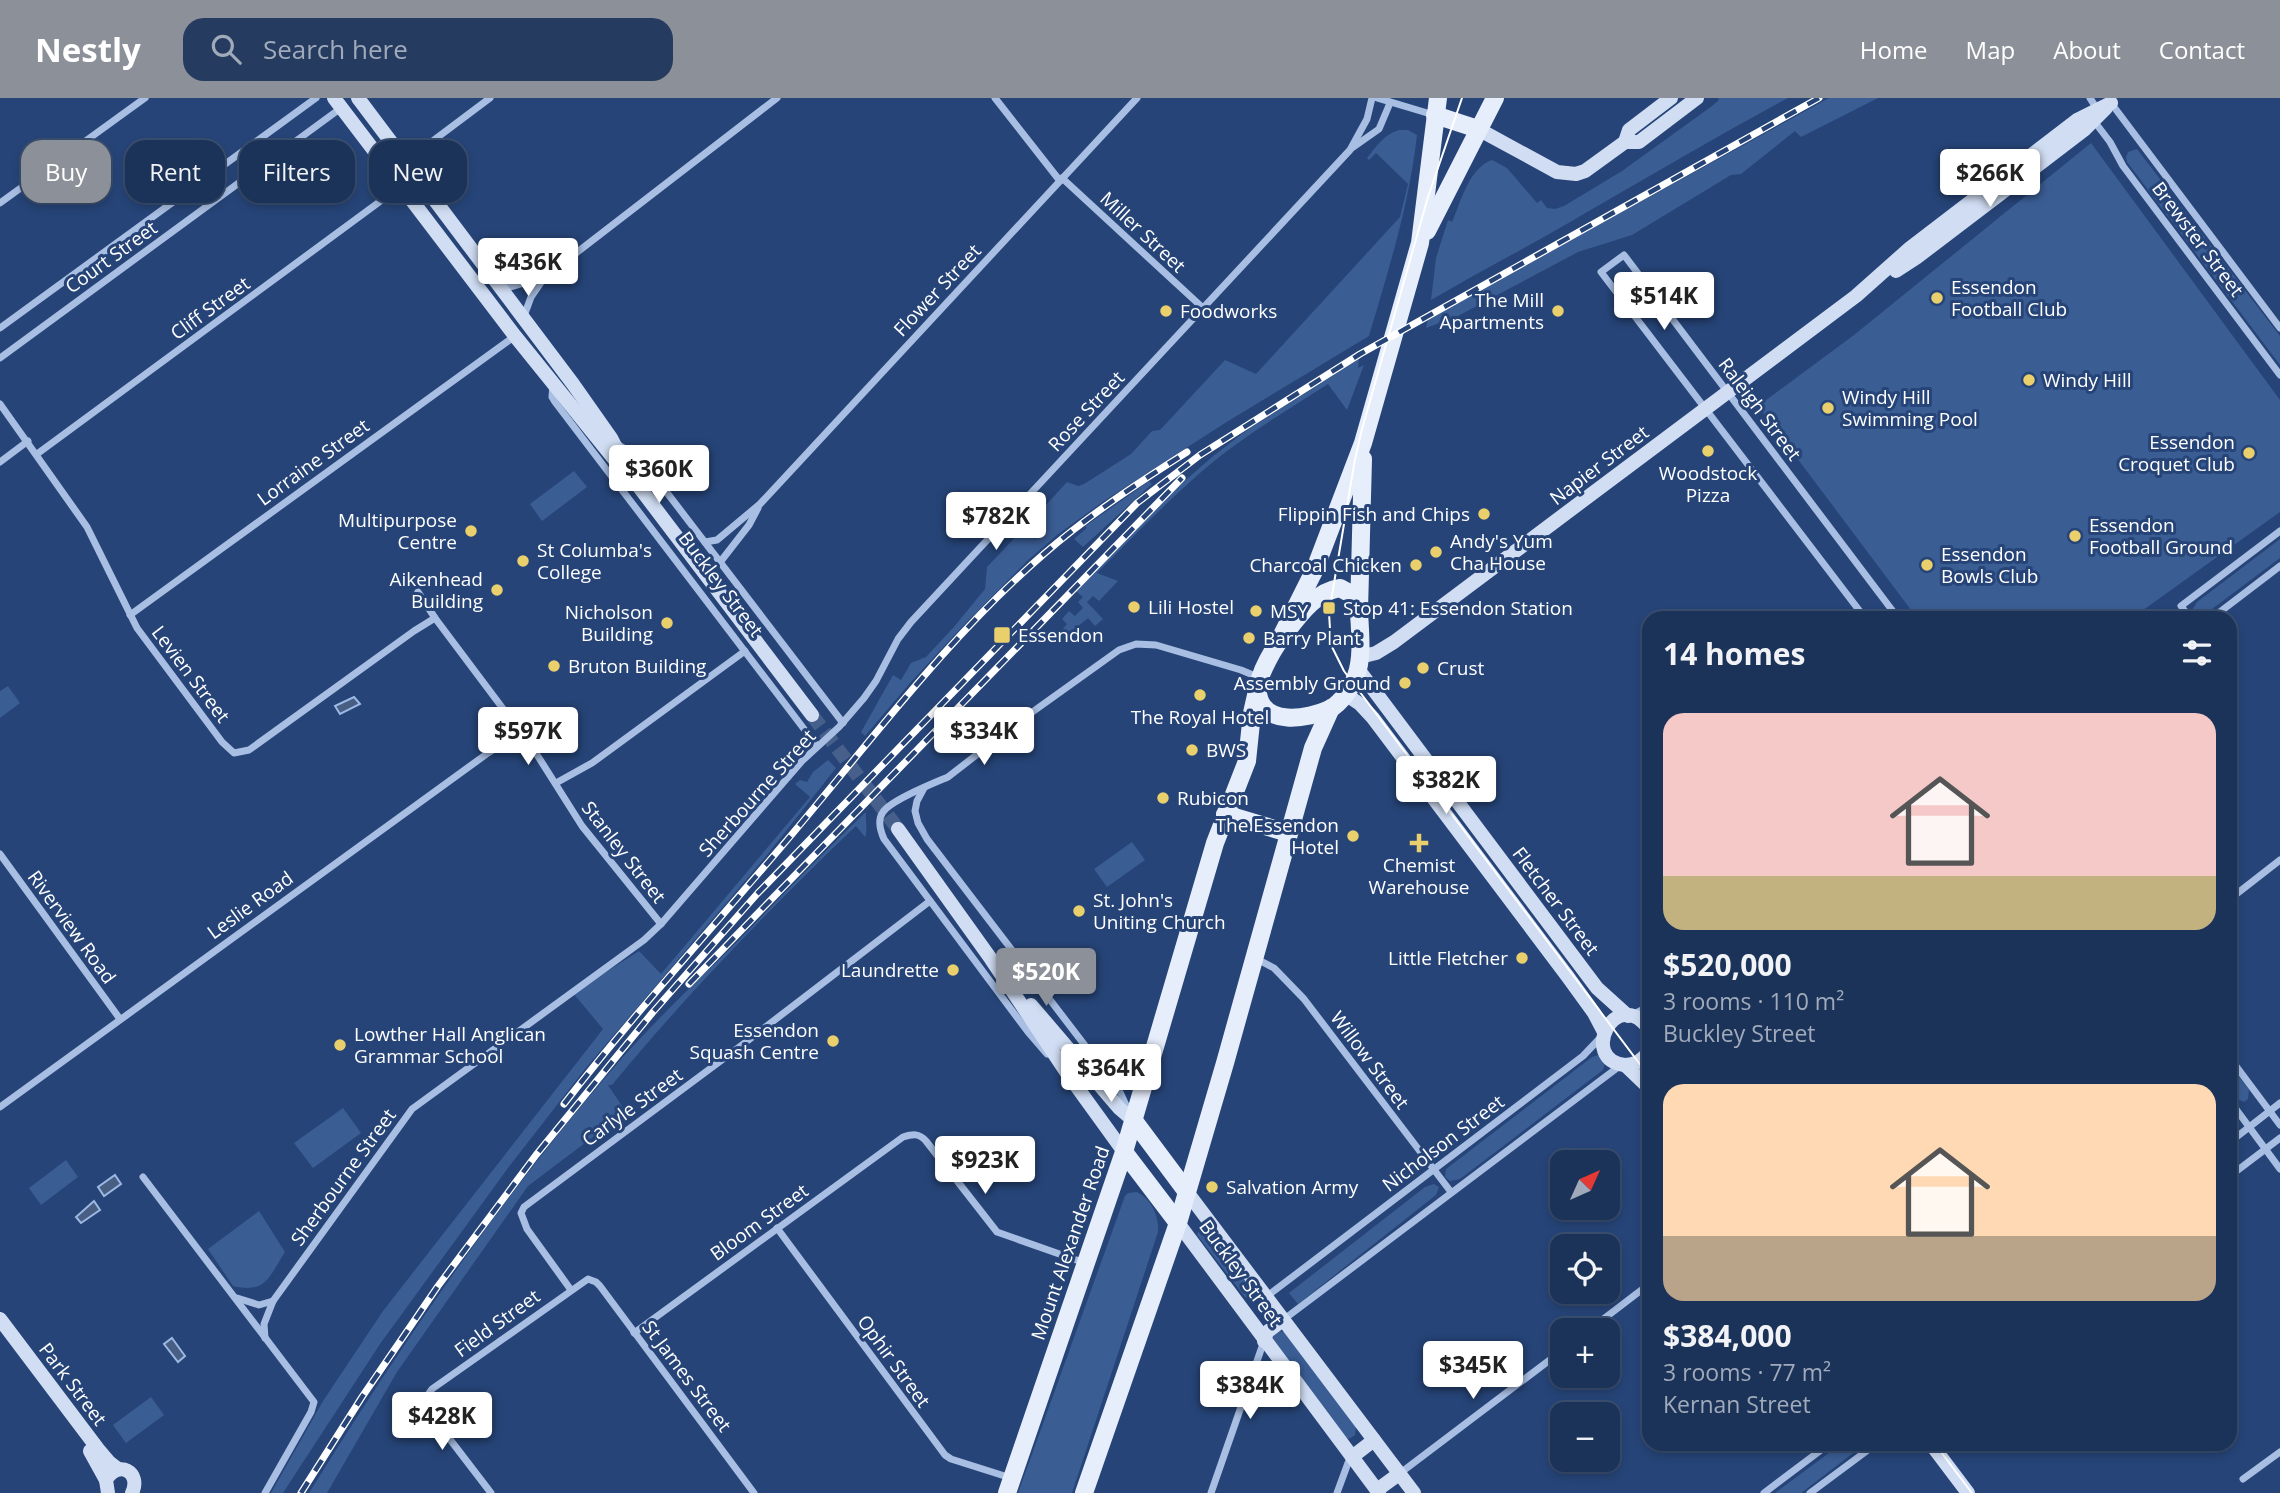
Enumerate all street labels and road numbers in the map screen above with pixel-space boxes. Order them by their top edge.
street label: Brewster Street [2146,176,2250,302]
street label: Miller Street [1095,186,1191,278]
street label: Court Street [60,215,162,299]
street label: Flower Street [888,238,987,342]
street label: Cliff Street [165,270,255,346]
street label: Raleigh Street [1713,352,1807,466]
street label: Rose Street [1042,365,1130,457]
street label: Lorraine Street [252,412,374,511]
street label: Napier Street [1544,419,1654,511]
street label: Buckley Street [673,526,769,642]
street label: Levien Street [146,620,236,728]
street label: Sherbourne Street [693,723,821,862]
street label: Stanley Street [576,796,672,908]
street label: Fletcher Street [1507,842,1605,961]
street label: Riverview Road [22,865,122,989]
street label: Leslie Road [202,865,298,945]
street label: Willow Street [1325,1006,1415,1114]
street label: Carlyle Street [577,1062,688,1152]
street label: Nicholson Street [1377,1088,1509,1197]
street label: Sherbourne Street [284,1103,402,1251]
street label: Mount Alexander Road [1025,1143,1115,1343]
street label: Bloom Street [705,1177,814,1266]
street label: Buckley Street [1193,1214,1289,1332]
street label: Field Street [449,1283,545,1363]
street label: Ophir Street [852,1309,937,1413]
street label: St James Street [637,1315,738,1437]
street label: Park Street [33,1337,113,1431]

